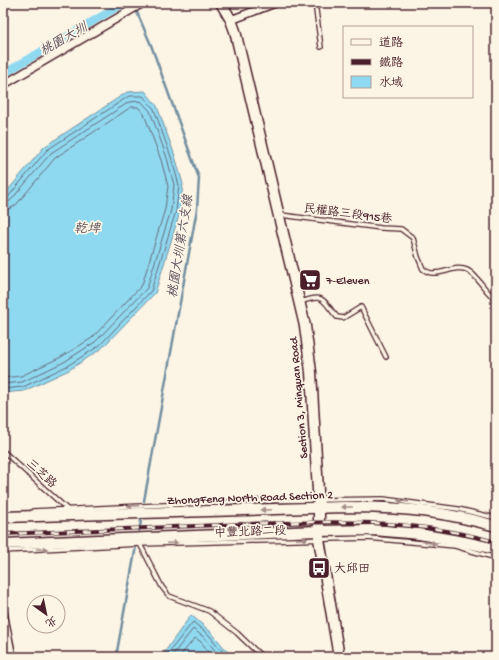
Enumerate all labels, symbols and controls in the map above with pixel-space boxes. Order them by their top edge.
water label: 桃園大圳 [37,19,92,60]
legend [343,26,473,98]
text: 道路 [379,36,403,51]
text: 鐵路 [379,56,403,71]
text: 水域 [379,76,403,91]
water label: 桃園大圳第六支線 [165,193,197,299]
street label: 民權路三段915巷 [303,202,393,227]
water label: 乾埤 [74,221,101,237]
supermarket icon: 7-Eleven [297,267,323,293]
place label: 7-Eleven [325,275,370,289]
street label: Section 3, Minquan Road [288,336,312,459]
street label: 三芝路 [23,456,59,492]
street label: ZhongFeng North Road Section 2 [167,489,333,509]
one-way arrow [397,498,409,504]
one-way arrow [127,503,139,510]
one-way arrow [340,504,353,510]
one-way arrow [260,506,272,513]
street label: 中豐北路二段 [214,523,286,541]
one-way arrow [296,536,309,542]
one-way arrow [166,540,178,547]
one-way arrow [425,540,438,547]
one-way arrow [36,546,49,552]
bus stop icon: 大邱田 [306,555,332,581]
place label: 大邱田 [334,562,370,577]
north arrow [26,594,66,634]
text: 北 [42,613,58,629]

